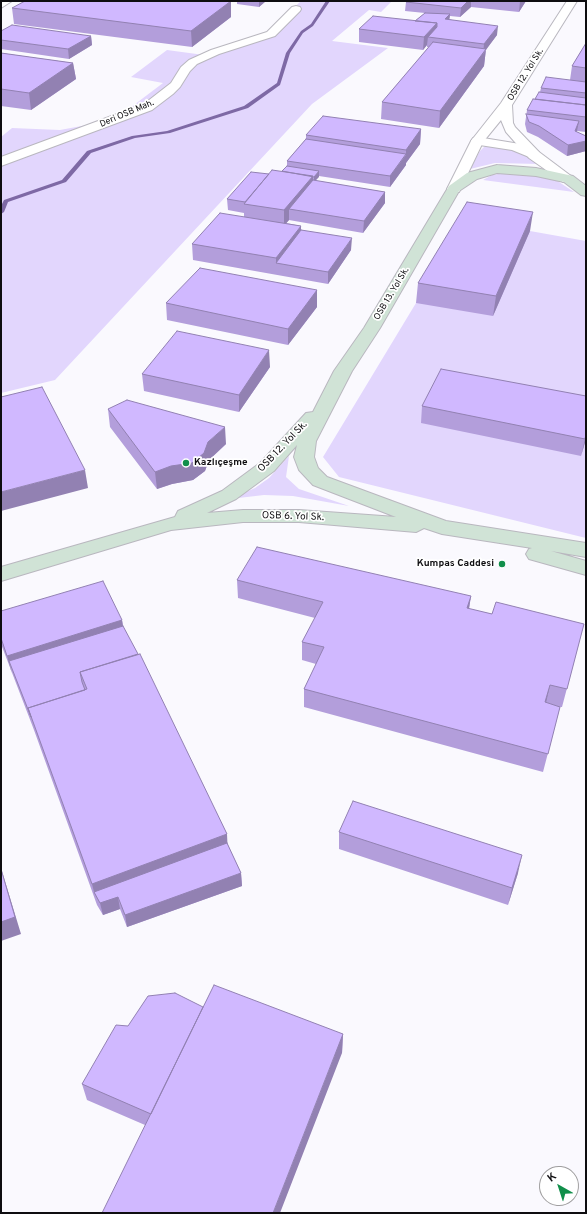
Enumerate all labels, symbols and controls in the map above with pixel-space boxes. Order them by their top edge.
street label: OSB 12. Yol Sk. [506,47,546,103]
street label: Deri OSB Mah. [98,98,156,130]
street label: OSB 13. Yol Sk. [372,266,412,322]
street label: OSB 12. Yol Sk. [256,419,310,475]
place label: Kazlıçeşme [194,457,248,469]
marker: Kazlıçeşme [181,458,191,468]
street label: OSB 6. Yol Sk. [262,510,324,524]
place label: Kumpas Caddesi [417,558,494,570]
marker: Kumpas Caddesi [497,559,507,569]
north arrow [539,1166,579,1206]
text: K [545,1170,560,1185]

